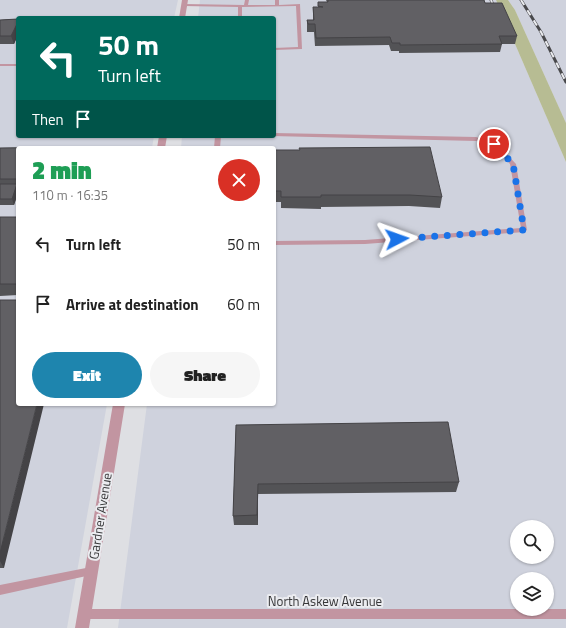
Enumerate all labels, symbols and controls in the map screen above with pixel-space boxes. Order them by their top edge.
text: 50 m [98,23,159,66]
icon: left [32,32,84,84]
text: Turn left [98,62,161,89]
text: Then [32,108,64,131]
icon: arrive [72,108,94,130]
pin [477,127,511,161]
icon: arrive [483,133,505,155]
text: 2 min [32,152,92,188]
button: close [218,159,260,201]
text: 110 m · 16:35 [32,185,108,205]
position arrow [376,218,418,260]
icon: left [32,233,54,255]
text: Turn left [66,233,121,256]
text: 50 m [227,233,260,256]
icon: arrive [32,293,54,315]
text: Arrive at destination [66,293,199,316]
text: 60 m [227,293,260,316]
button: Exit [32,352,142,398]
button: Share [150,352,260,398]
street label: Gardner Avenue [83,471,117,561]
map controls [510,520,554,616]
button: search [510,520,554,564]
button: layers [510,572,554,616]
street label: North Askew Avenue [268,591,382,611]

